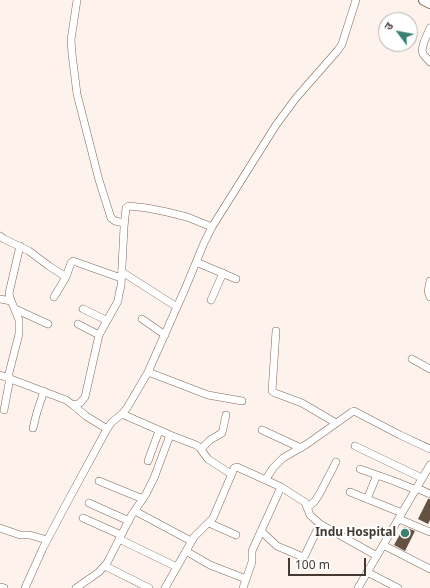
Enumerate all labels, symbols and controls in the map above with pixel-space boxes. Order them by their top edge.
north arrow [378,12,418,52]
text: उ [380,19,396,33]
place label: Indu Hospital [315,526,396,540]
marker: Indu Hospital [399,527,411,539]
scale bar [290,550,368,576]
text: 100 m [295,556,330,573]

